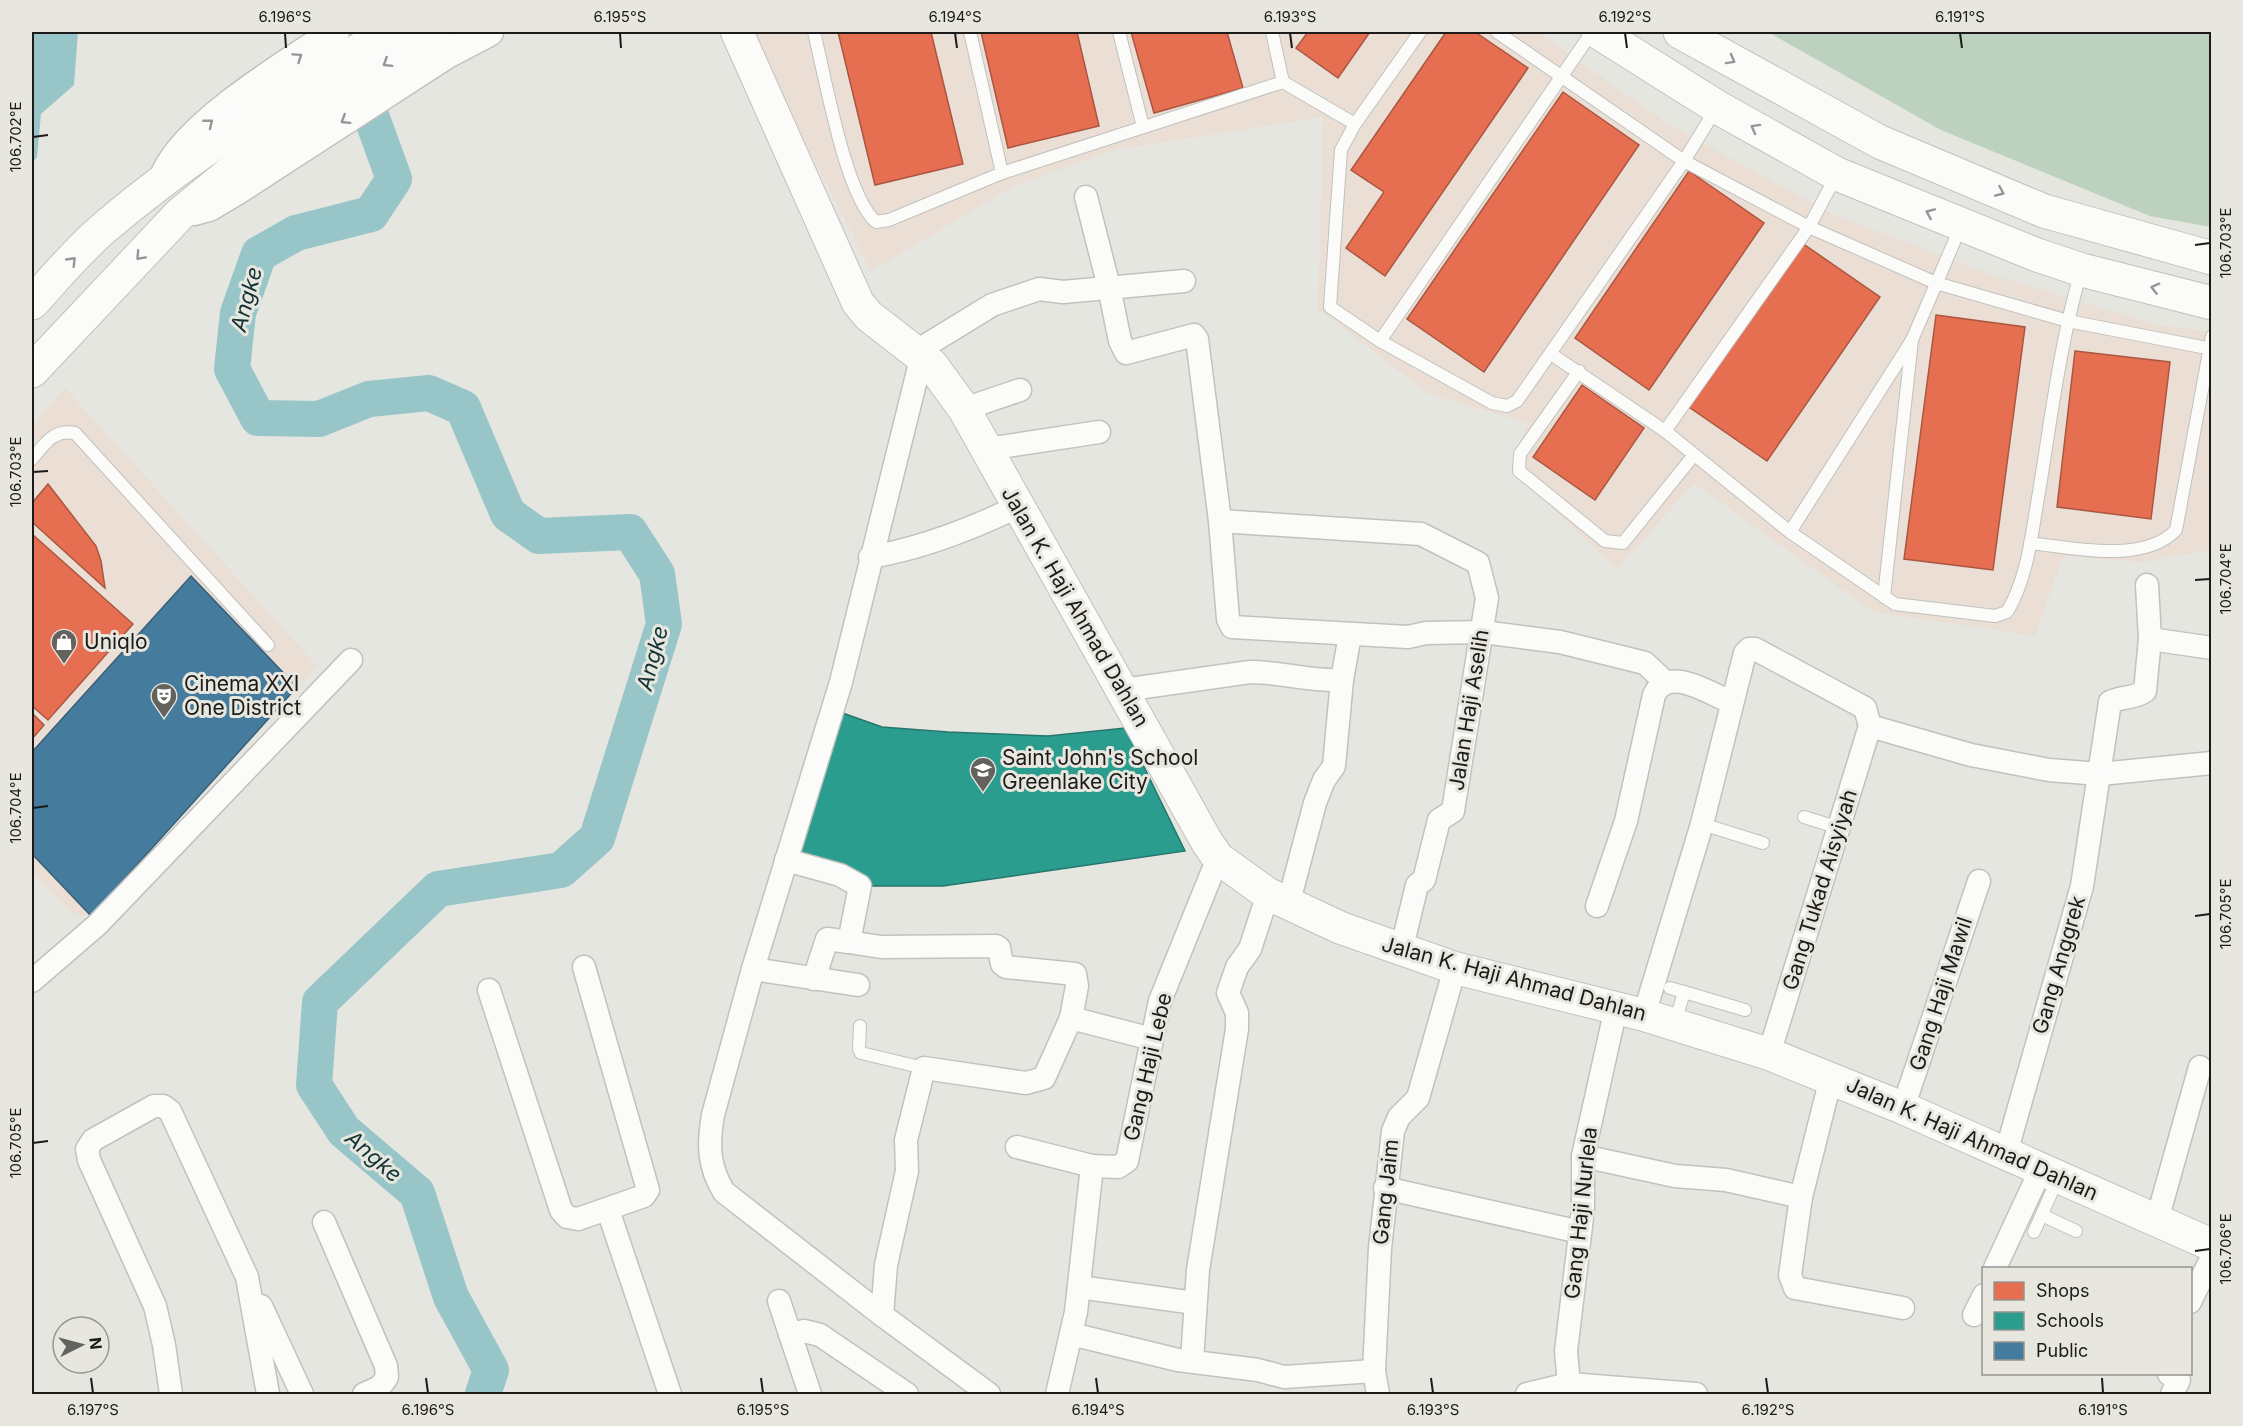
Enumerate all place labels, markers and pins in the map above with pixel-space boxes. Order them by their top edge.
shop icon: Uniqlo [49,627,79,665]
place label: Uniqlo [84,629,148,654]
place label: Cinema XXI One District [184,671,301,720]
theatre icon: Cinema XXI One District [149,681,179,719]
place label: Saint John's School Greenlake City [1002,745,1198,794]
school or university icon: Saint John's School Greenlake City [968,755,998,793]

